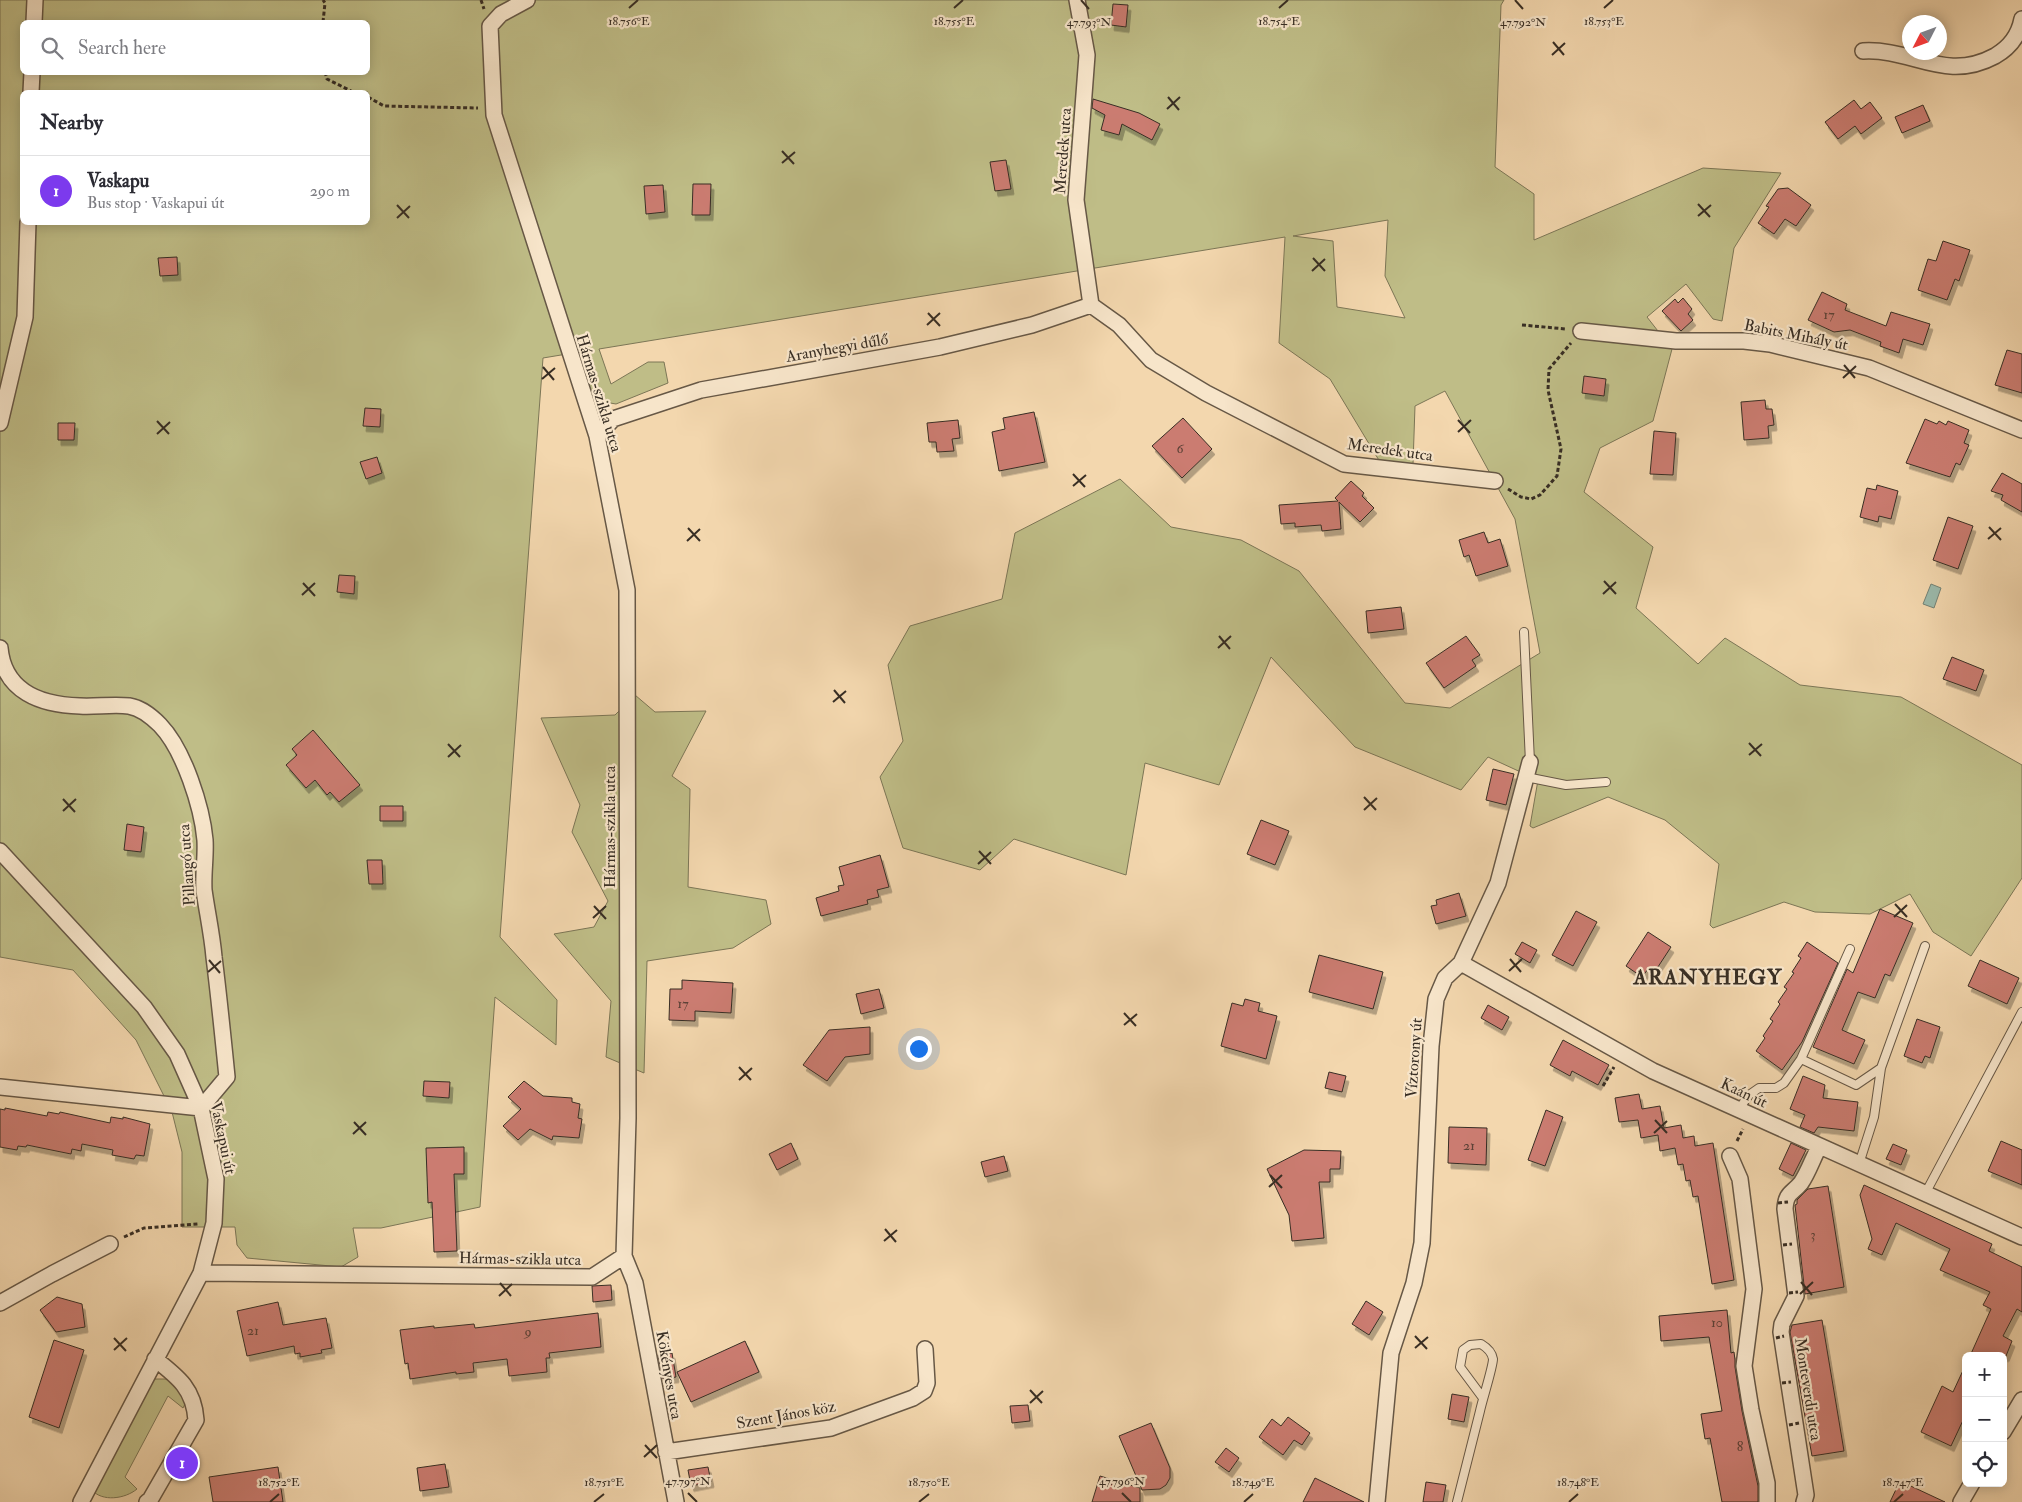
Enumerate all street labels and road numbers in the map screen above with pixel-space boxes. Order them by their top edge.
street label: Meredek utca [1050,107,1076,195]
street label: Babits Mihály út [1742,315,1850,355]
street label: Aranyhegyi dűlő [783,329,890,367]
street label: Hármas-szikla utca [572,332,627,455]
street label: Meredek utca [1346,434,1435,466]
street label: Hármas-szikla utca [600,765,620,888]
street label: Pillangó utca [174,823,200,907]
street label: Víztorony út [1401,1017,1427,1099]
street label: Kaán út [1717,1074,1771,1112]
street label: Vaskapui út [205,1100,240,1176]
street label: Hármas-szikla utca [459,1248,582,1270]
street label: Kökényes utca [651,1329,687,1421]
street label: Monteverdi utca [1790,1336,1826,1442]
street label: Szent János köz [735,1396,838,1435]

